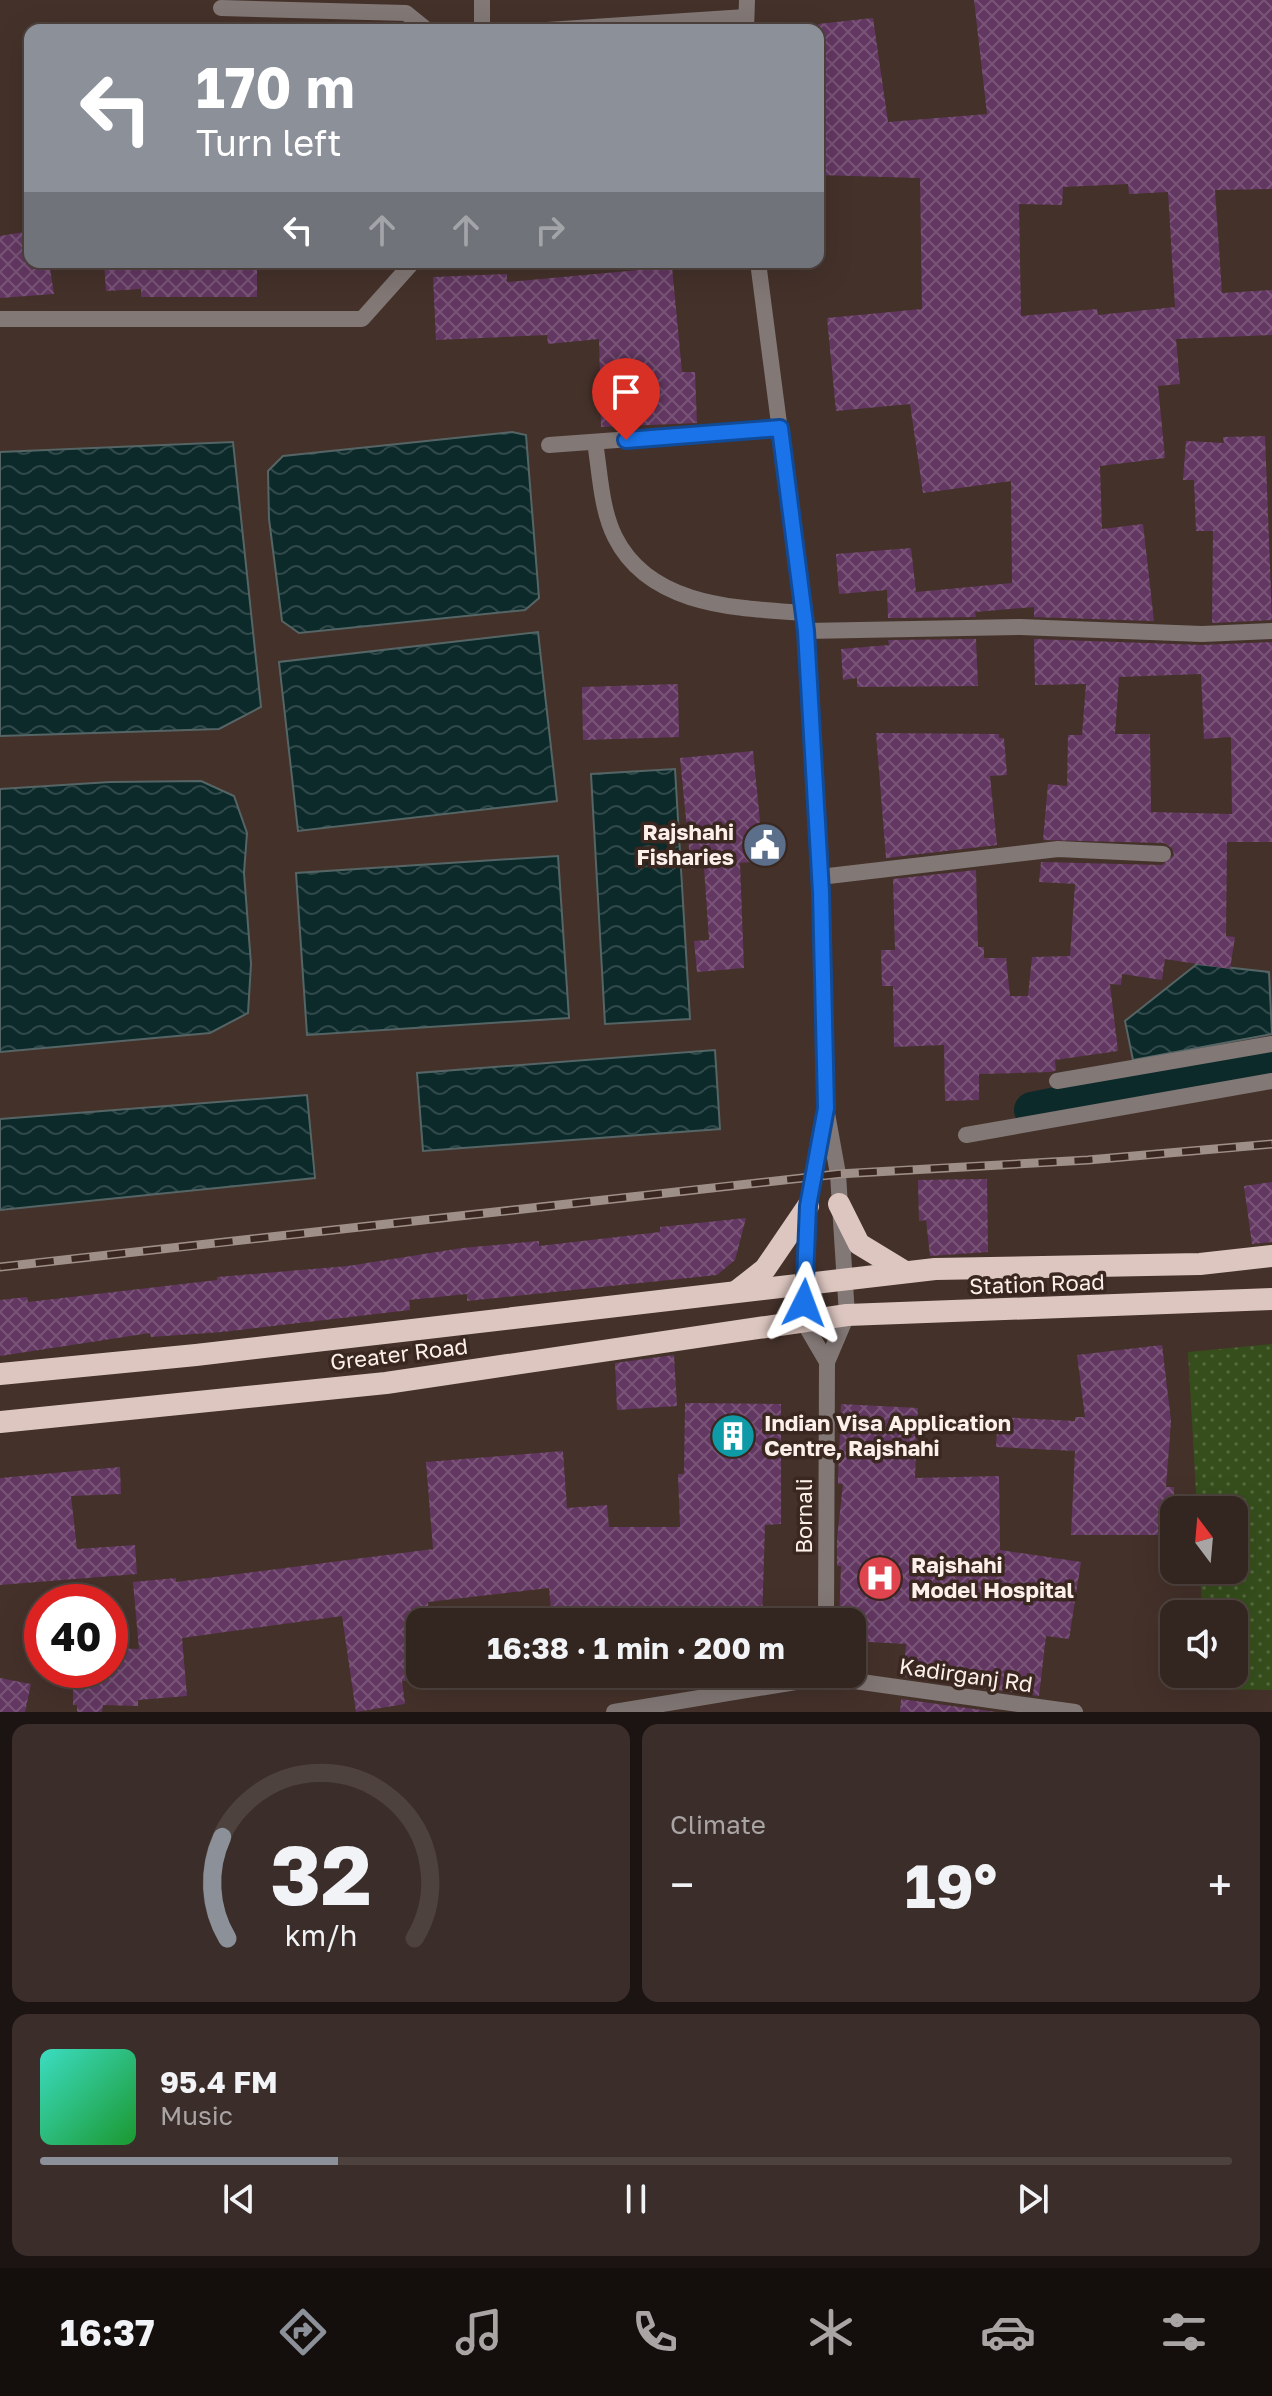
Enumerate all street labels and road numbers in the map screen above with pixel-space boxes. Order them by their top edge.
street label: Station Road [969,1268,1105,1299]
street label: Greater Road [329,1332,469,1375]
street label: Bornali [790,1478,817,1554]
street label: Kadirganj Rd [898,1652,1034,1697]

